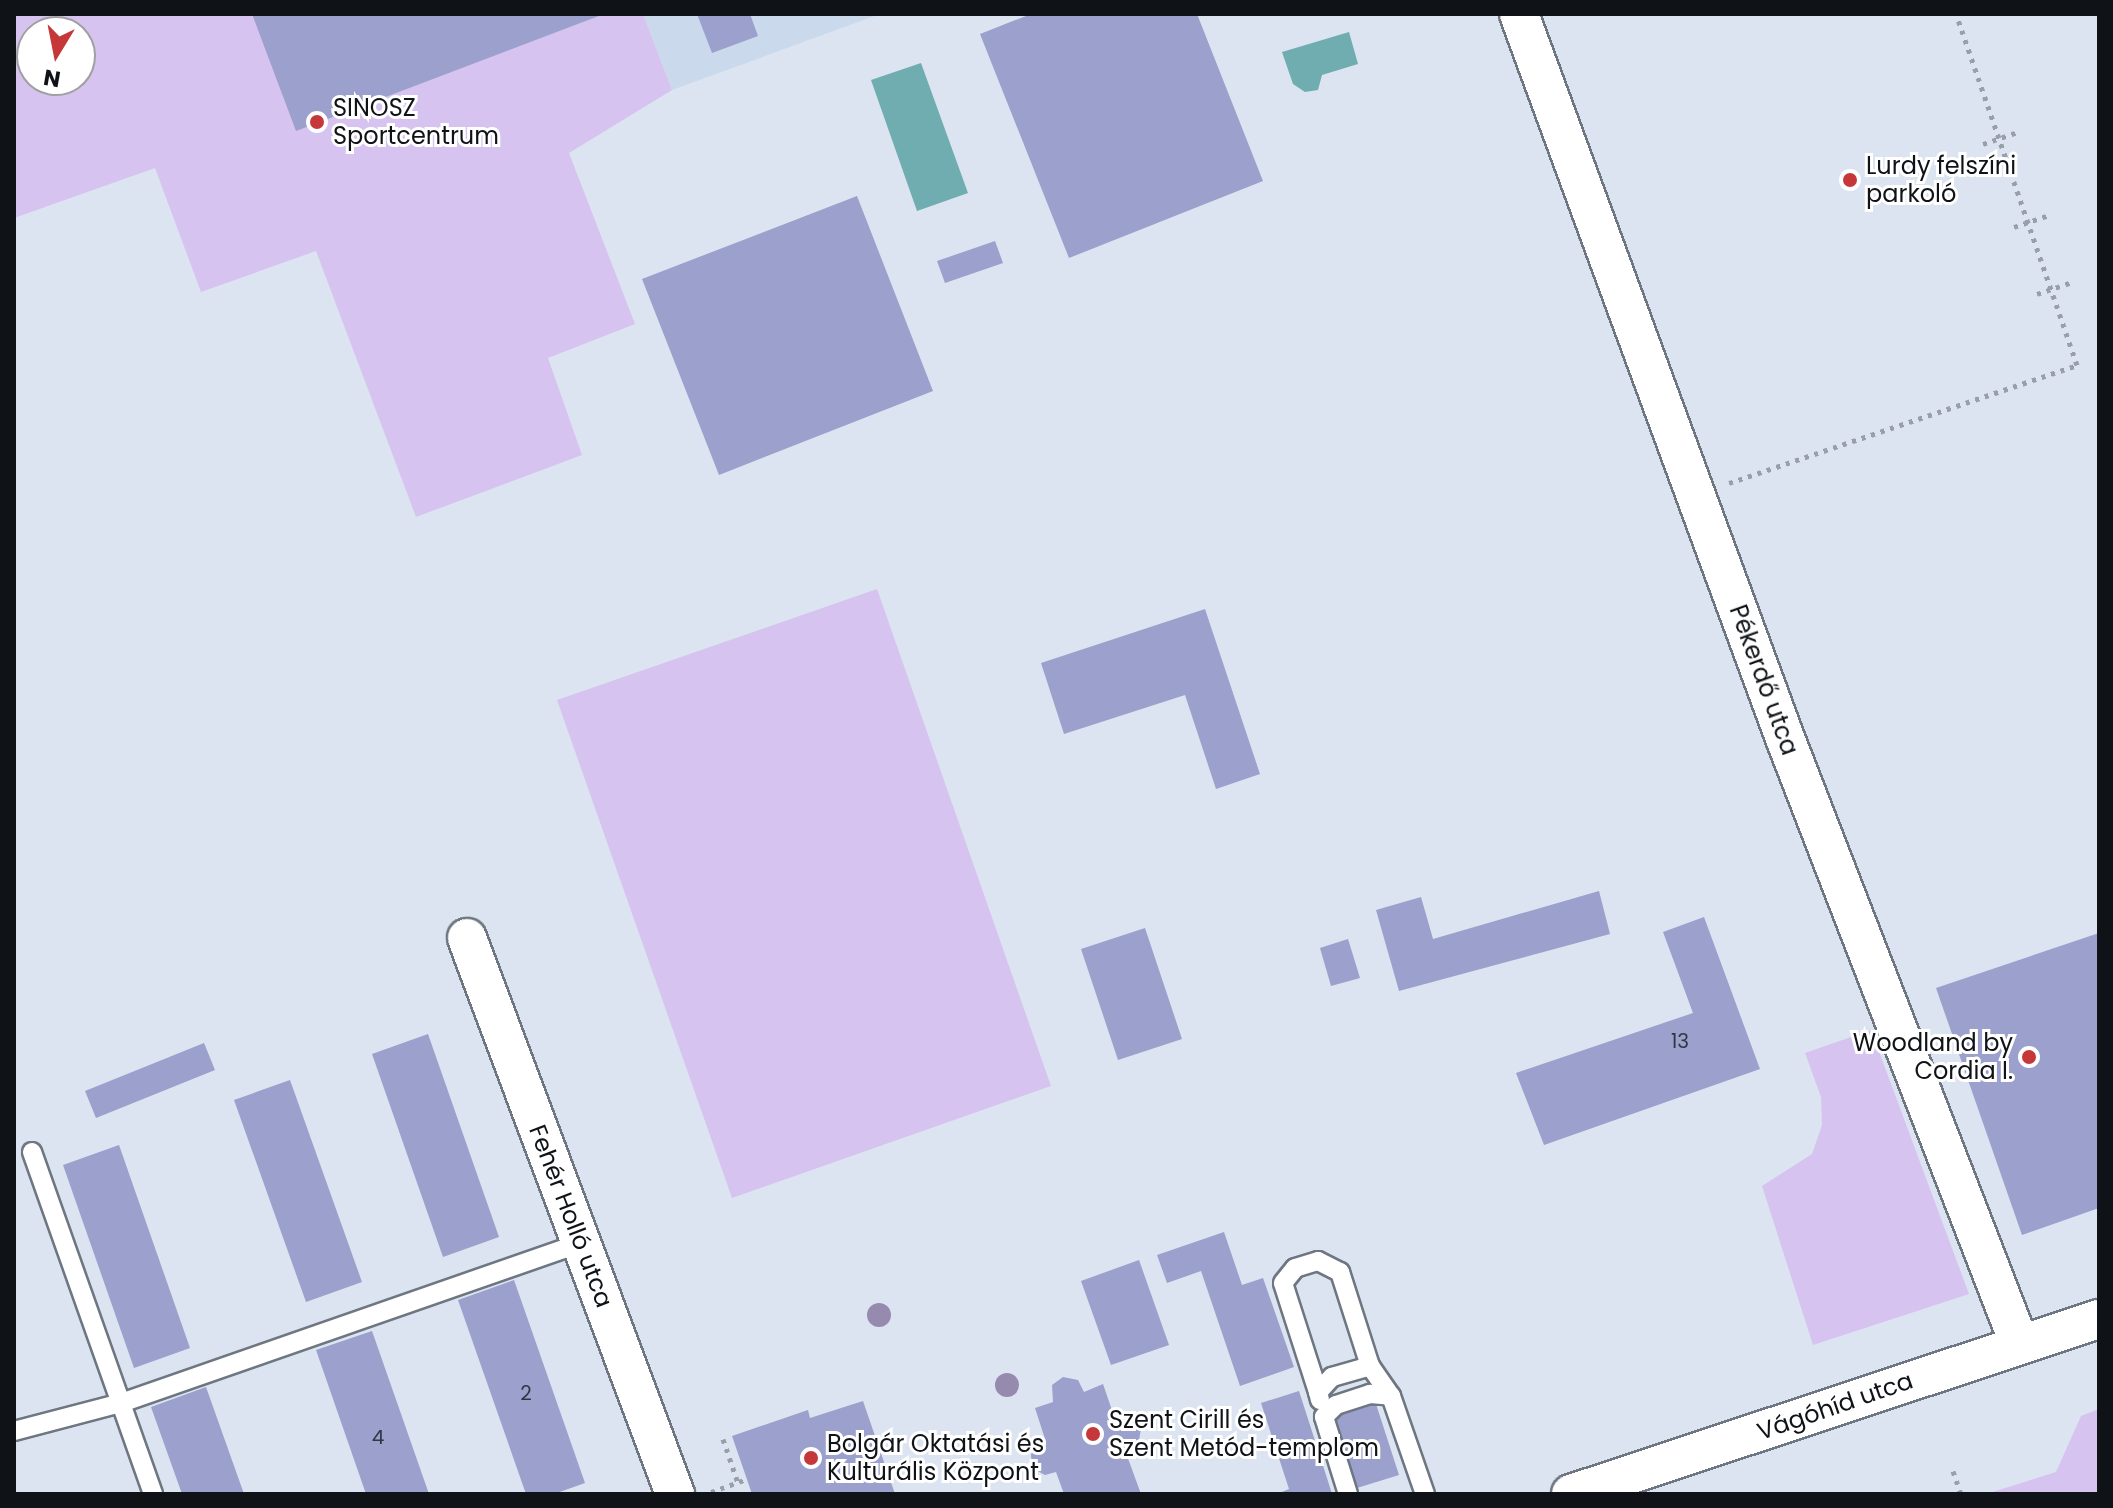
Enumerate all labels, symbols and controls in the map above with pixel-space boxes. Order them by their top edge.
north arrow [16,16,96,96]
text: N [41,61,63,95]
place label: SINOSZ Sportcentrum [333,94,499,150]
marker: SINOSZ Sportcentrum [308,113,326,131]
place label: Lurdy felszíni parkoló [1866,152,2016,208]
marker: Lurdy felszíni parkoló [1841,171,1859,189]
street label: Pékerdő utca [1723,601,1805,759]
house number: 13 [1671,1029,1689,1053]
place label: Woodland by Cordia I. [1853,1029,2013,1085]
marker: Woodland by Cordia I. [2020,1048,2038,1066]
street label: Fehér Holló utca [523,1121,619,1311]
street label: Vágóhíd utca [1753,1366,1917,1446]
house number: 2 [520,1381,532,1405]
place label: Szent Cirill és Szent Metód-templom [1109,1406,1379,1462]
house number: 4 [372,1425,384,1449]
marker: Szent Cirill és Szent Metód-templom [1084,1425,1102,1443]
place label: Bolgár Oktatási és Kulturális Központ [827,1430,1044,1486]
marker: Bolgár Oktatási és Kulturális Központ [802,1449,820,1467]

